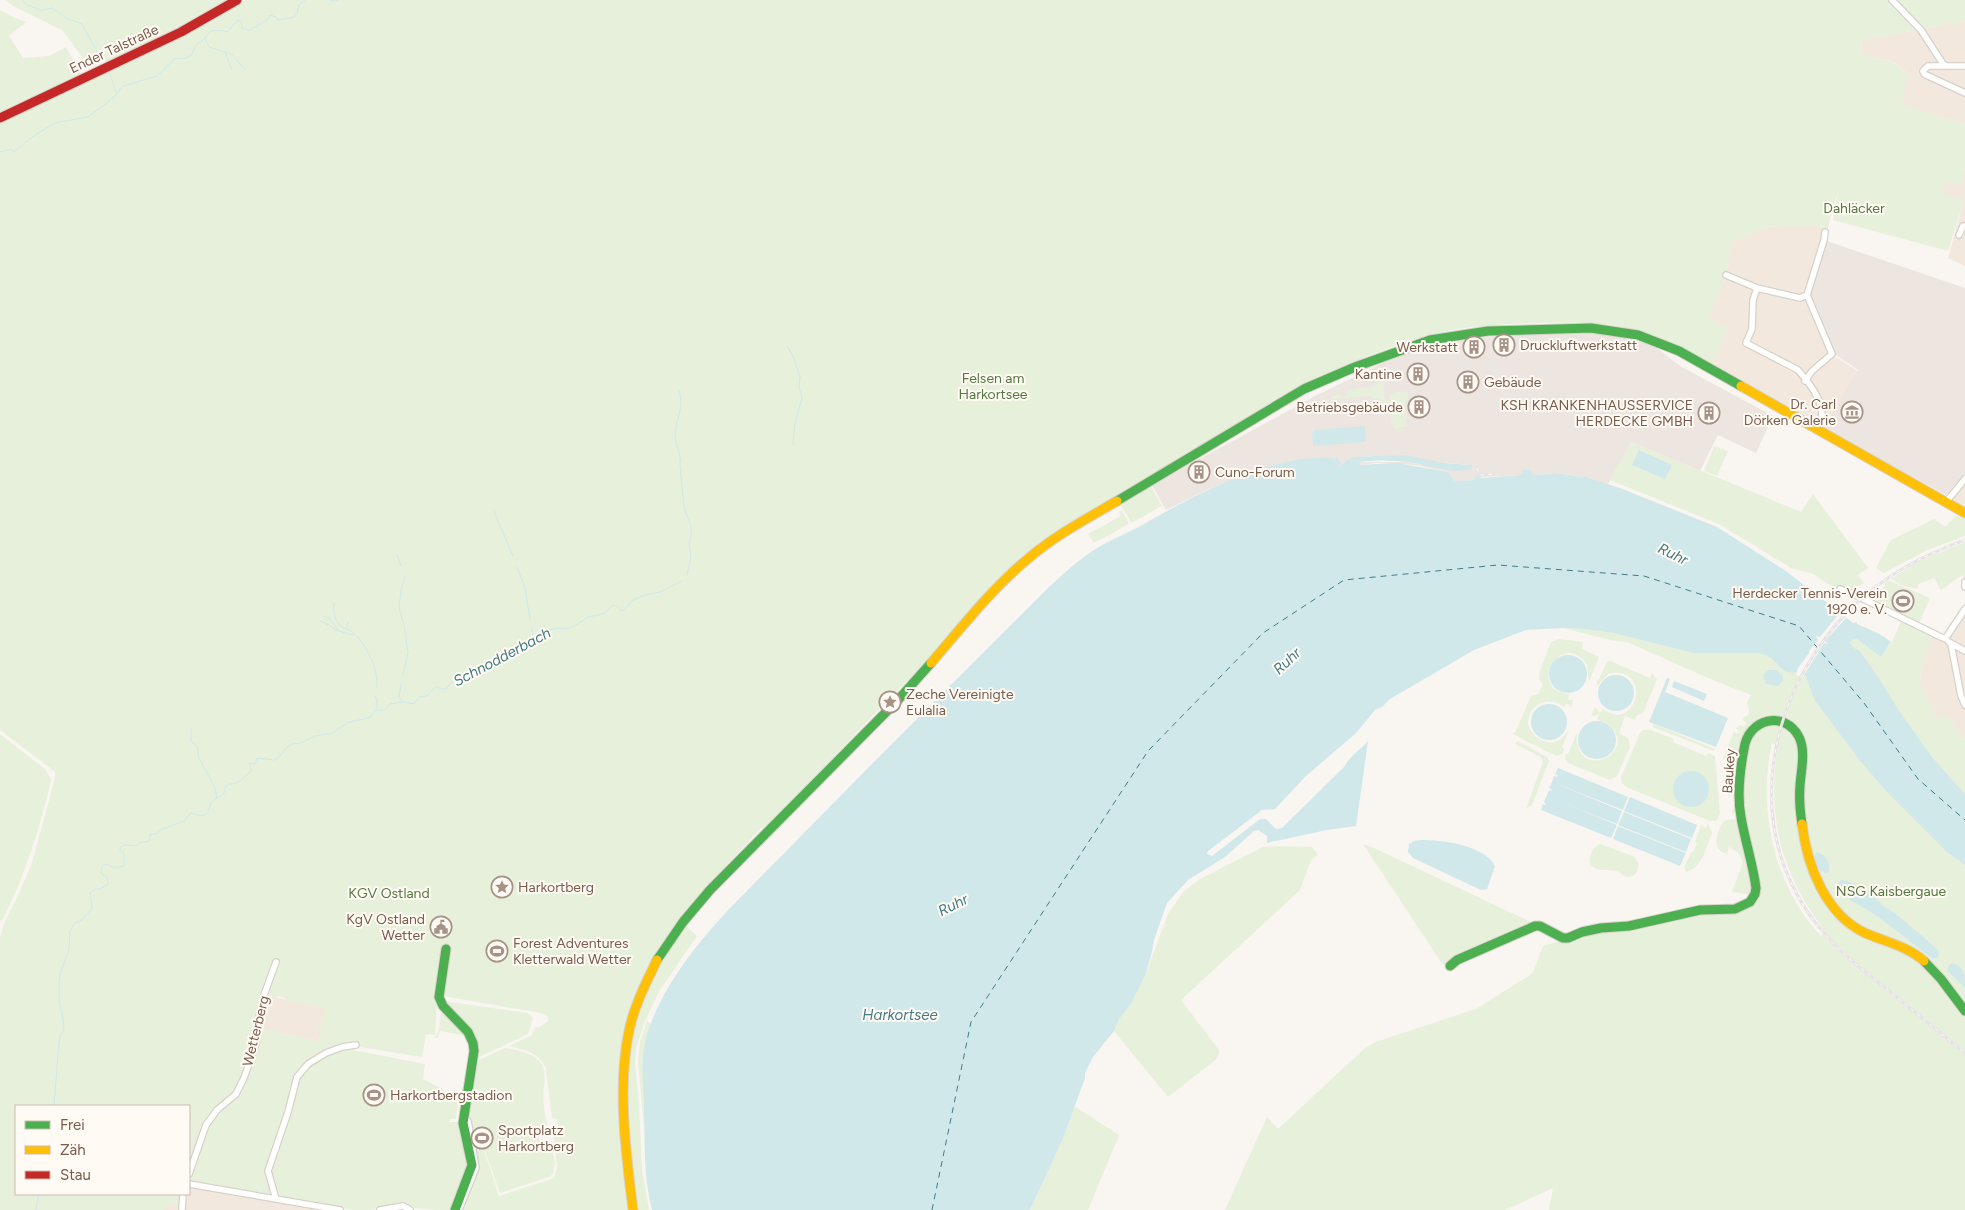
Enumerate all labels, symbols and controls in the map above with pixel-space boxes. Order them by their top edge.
street label: Ender Talstraße [67,21,162,77]
park label: Dahläcker [1823,200,1885,217]
building icon: Druckluftwerkstatt [1492,333,1516,357]
building icon: Werkstatt [1462,335,1486,359]
place label: Druckluftwerkstatt [1520,337,1637,354]
place label: Werkstatt [1396,339,1458,356]
building icon: Kantine [1406,362,1430,386]
place label: Kantine [1355,366,1402,383]
park label: Felsen am Harkortsee [959,370,1028,403]
building icon: Gebäude [1456,370,1480,394]
place label: Gebäude [1484,374,1542,391]
building icon: Betriebsgebäude [1407,395,1431,419]
place label: Dr. Carl Dörken Galerie [1744,396,1836,429]
place label: KSH KRANKENHAUSSERVICE HERDECKE GMBH [1501,397,1693,430]
place label: Betriebsgebäude [1296,399,1403,416]
museum icon: Dr. Carl Dörken Galerie [1840,400,1864,424]
building icon: KSH KRANKENHAUSSERVICE HERDECKE GMBH [1697,401,1721,425]
building icon: Cuno-Forum [1187,460,1211,484]
place label: Cuno-Forum [1215,464,1295,481]
water label: Ruhr [1655,539,1692,569]
place label: Herdecker Tennis-Verein 1920 e. V. [1732,585,1887,618]
sports icon: Herdecker Tennis-Verein 1920 e. V. [1891,589,1915,613]
water label: Schnodderbach [450,624,554,690]
water label: Ruhr [1269,643,1305,678]
place label: Zeche Vereinigte Eulalia [906,686,1014,719]
place icon: Zeche Vereinigte Eulalia [878,690,902,714]
street label: Baukey [1719,747,1739,794]
place icon: Harkortberg [490,875,514,899]
place label: Harkortberg [518,879,594,896]
park label: NSG Kaisbergaue [1836,883,1946,900]
park label: KGV Ostland [348,885,430,902]
water label: Ruhr [935,889,972,920]
place label: KgV Ostland Wetter [346,911,425,944]
public building icon: KgV Ostland Wetter [429,915,453,939]
place label: Forest Adventures Kletterwald Wetter [513,935,632,968]
sports icon: Forest Adventures Kletterwald Wetter [485,939,509,963]
street label: Wetterberg [239,994,273,1068]
water label: Harkortsee [862,1006,938,1024]
sports icon: Harkortbergstadion [362,1083,386,1107]
place label: Harkortbergstadion [390,1087,512,1104]
legend [15,1105,190,1195]
text: Frei [60,1116,85,1134]
place label: Sportplatz Harkortberg [498,1122,574,1155]
sports icon: Sportplatz Harkortberg [470,1126,494,1150]
text: Zäh [60,1141,86,1159]
text: Stau [60,1166,91,1184]

